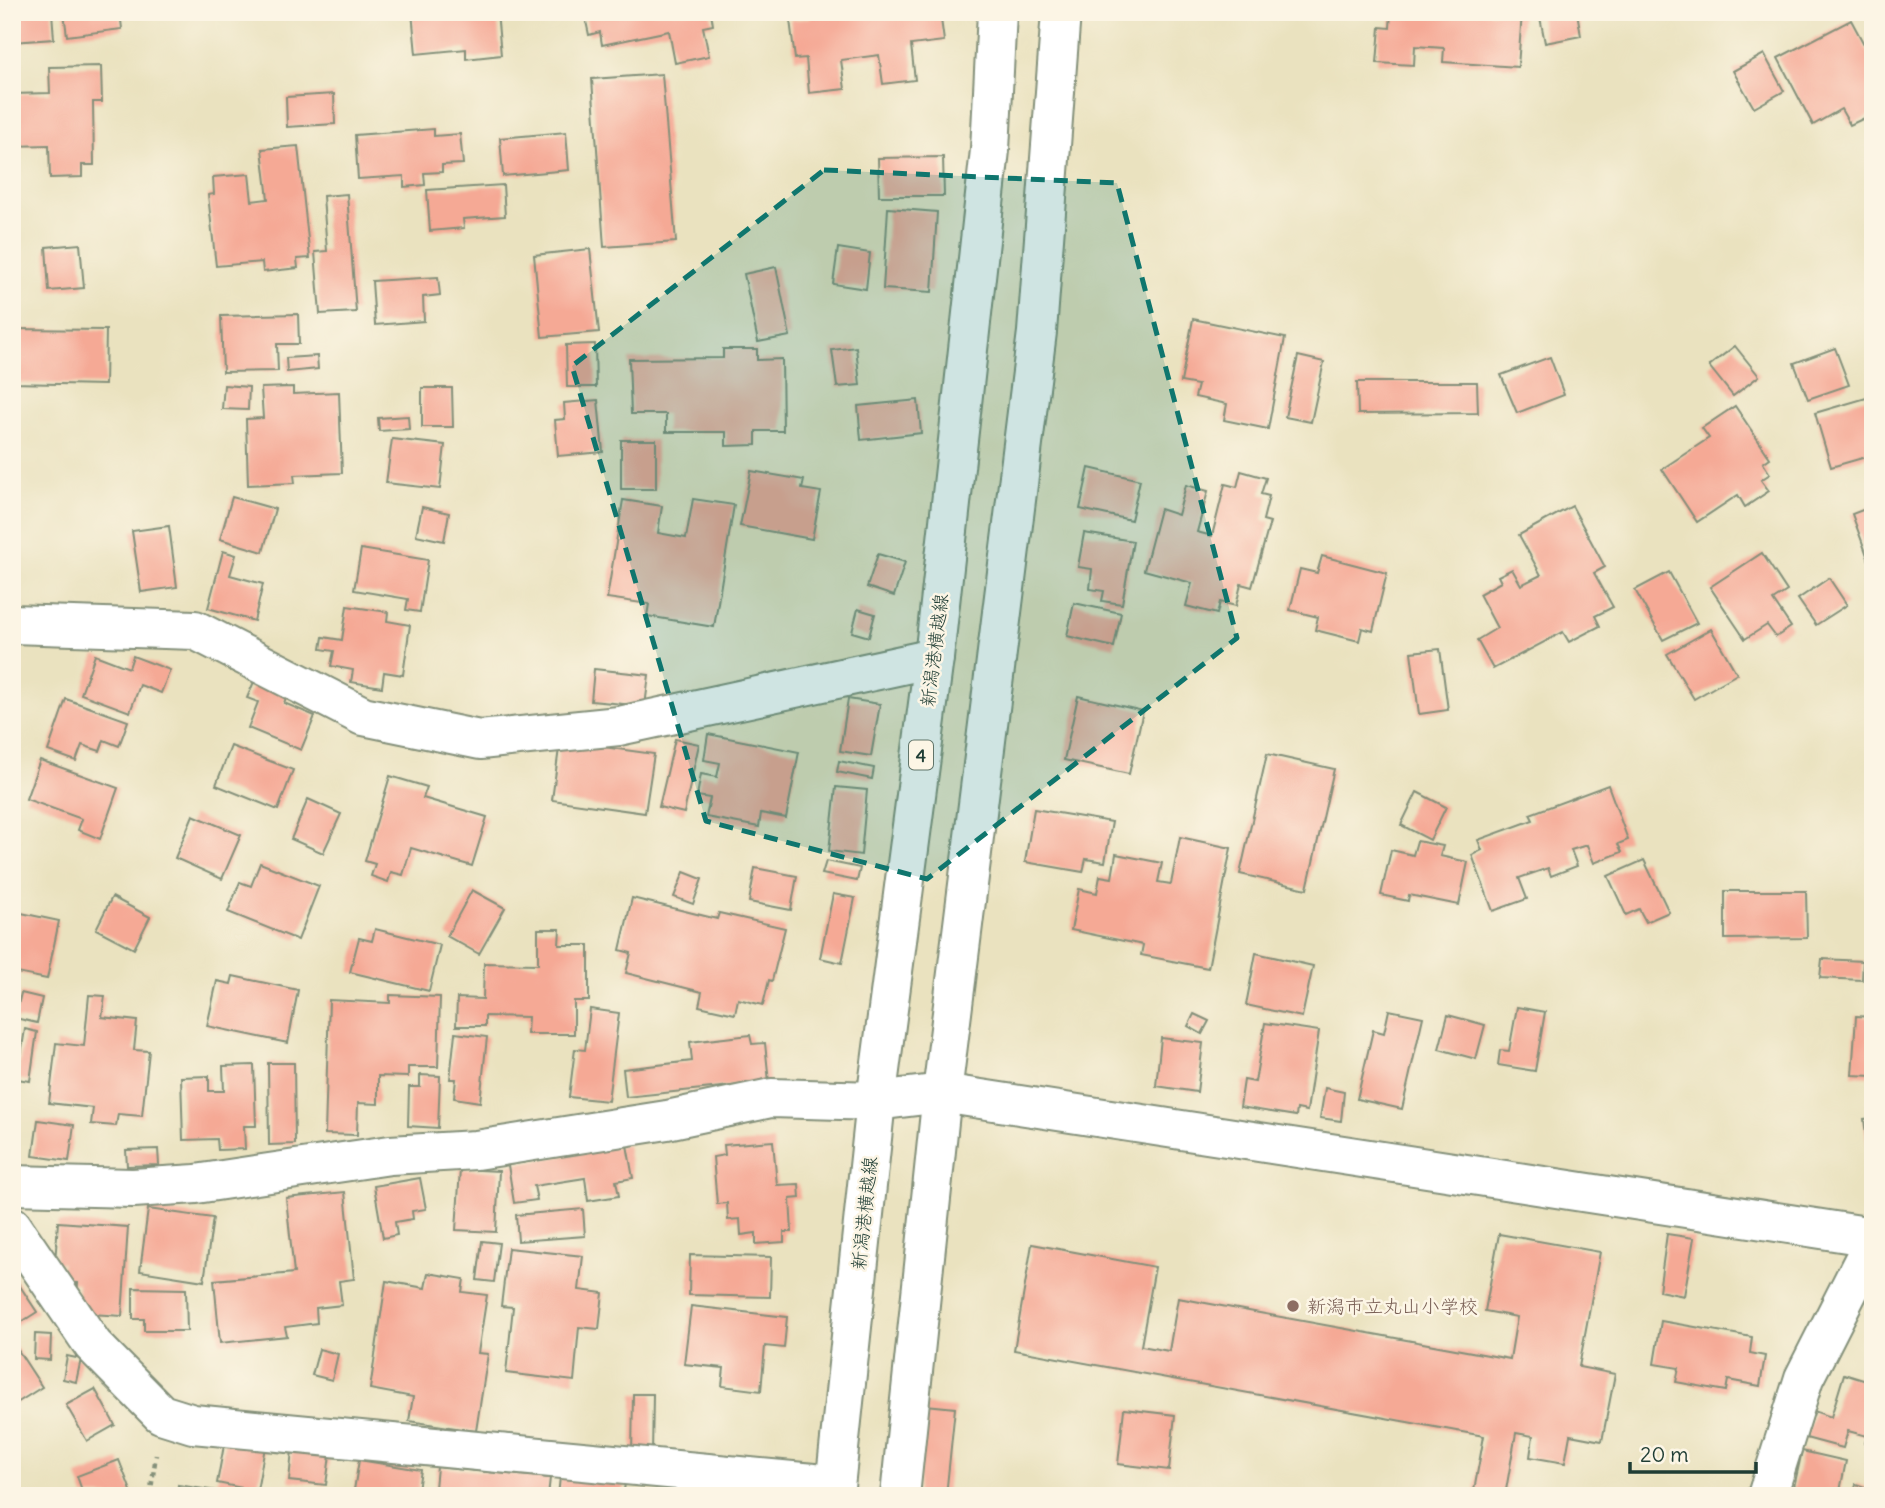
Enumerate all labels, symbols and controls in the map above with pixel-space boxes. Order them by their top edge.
street label: 新潟港横越線 [915,592,953,708]
road number: 4 [909,740,933,770]
street label: 新潟港横越線 [846,1155,882,1271]
place label: 新潟市立丸山小学校 [1307,1294,1478,1318]
marker: 新潟市立丸山小学校 [1285,1298,1301,1314]
scale bar [1630,1431,1756,1475]
text: 20 m [1640,1441,1689,1468]

